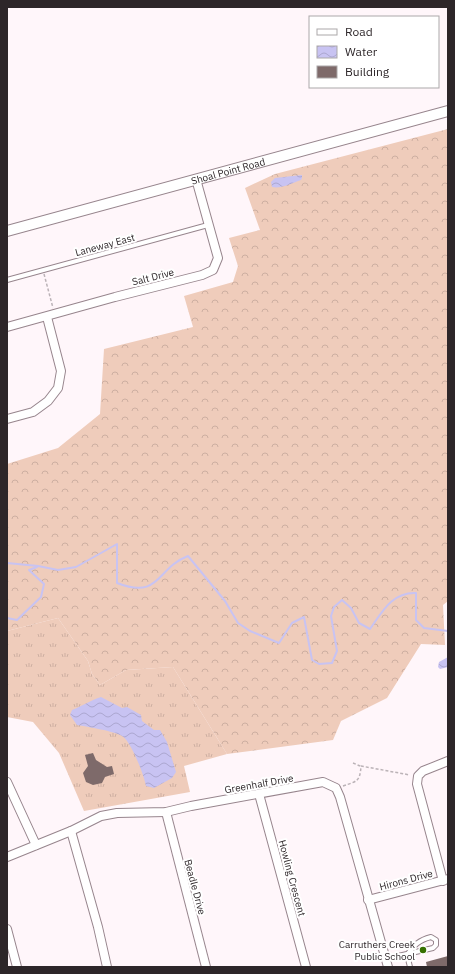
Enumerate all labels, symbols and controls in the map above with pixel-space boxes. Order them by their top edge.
legend [309,16,439,88]
text: Road [345,24,373,39]
text: Water [345,44,378,59]
text: Building [345,64,390,79]
street label: Shoal Point Road [190,155,266,187]
street label: Laneway East [74,231,137,259]
street label: Salt Drive [131,265,176,288]
street label: Greenhalf Drive [224,771,295,796]
street label: Howling Crescent [276,838,309,918]
street label: Beadle Drive [181,858,209,917]
street label: Hirons Drive [378,866,435,893]
place label: Carruthers Creek Public School [339,938,416,963]
marker: Carruthers Creek Public School [418,945,428,955]

